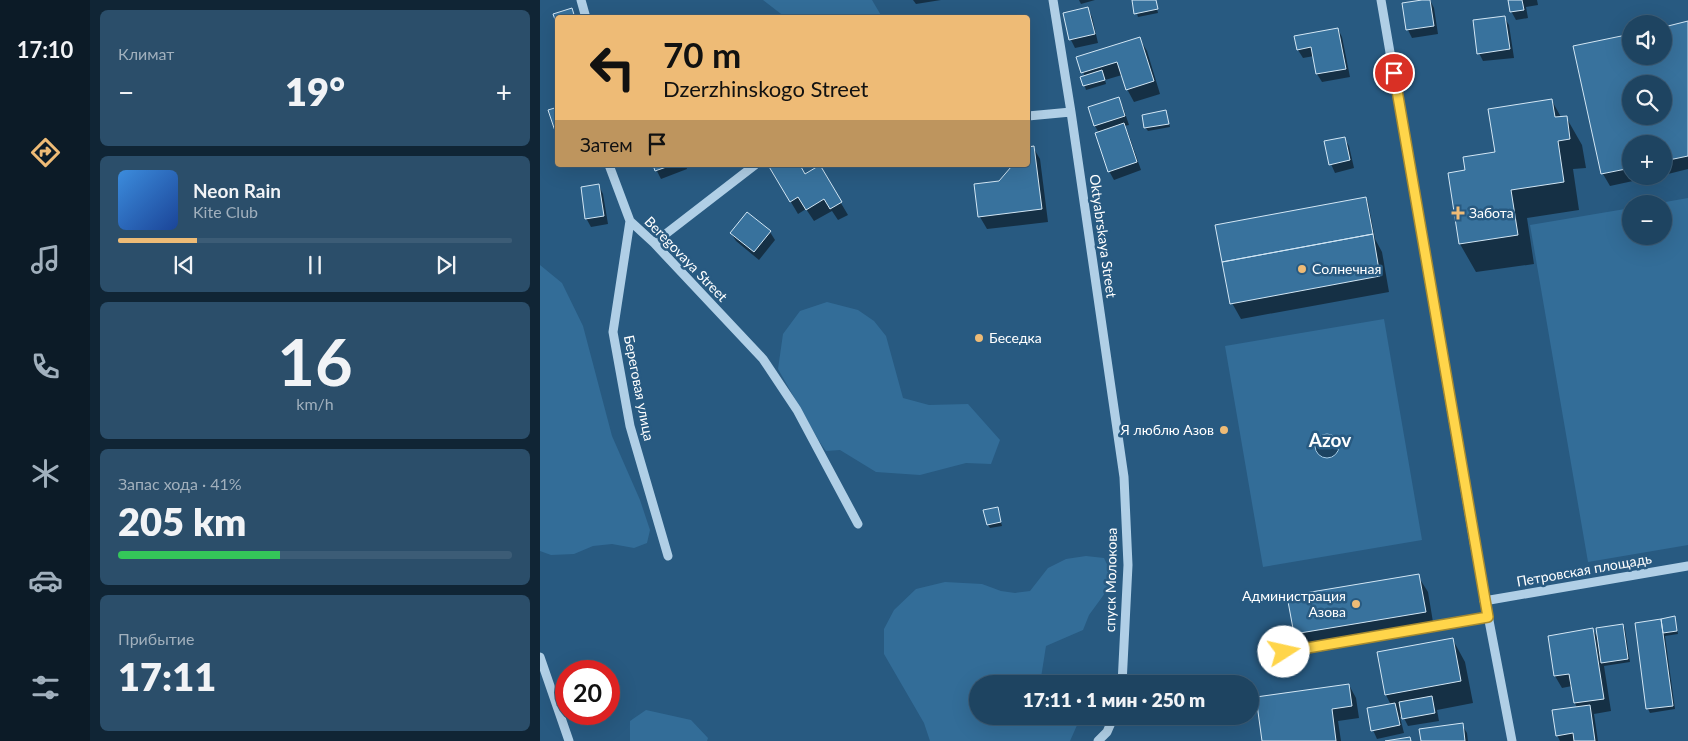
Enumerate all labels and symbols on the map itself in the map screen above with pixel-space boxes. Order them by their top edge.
pin [1373,52,1415,94]
street label: Oktyabrskaya Street [1086,173,1121,299]
place label: Забота [1469,204,1514,221]
marker: Забота [1451,206,1465,220]
street label: Beregovaya Street [641,213,731,305]
place label: Солнечная [1312,260,1381,277]
marker: Солнечная [1296,263,1308,275]
place label: Беседка [989,329,1042,346]
marker: Беседка [973,332,985,344]
street label: Береговая улица [621,334,658,442]
place label: Я люблю Азов [1120,421,1214,438]
marker: Я люблю Азов [1218,424,1230,436]
district label: Azov [1308,428,1351,451]
street label: спуск Молокова [1101,528,1120,632]
street label: Петровская площадь [1515,549,1653,590]
place label: Администрация Азова [1242,587,1346,620]
marker: Администрация Азова [1350,598,1362,610]
position arrow [1257,625,1309,677]
speed limit sign: 20 [555,660,620,725]

